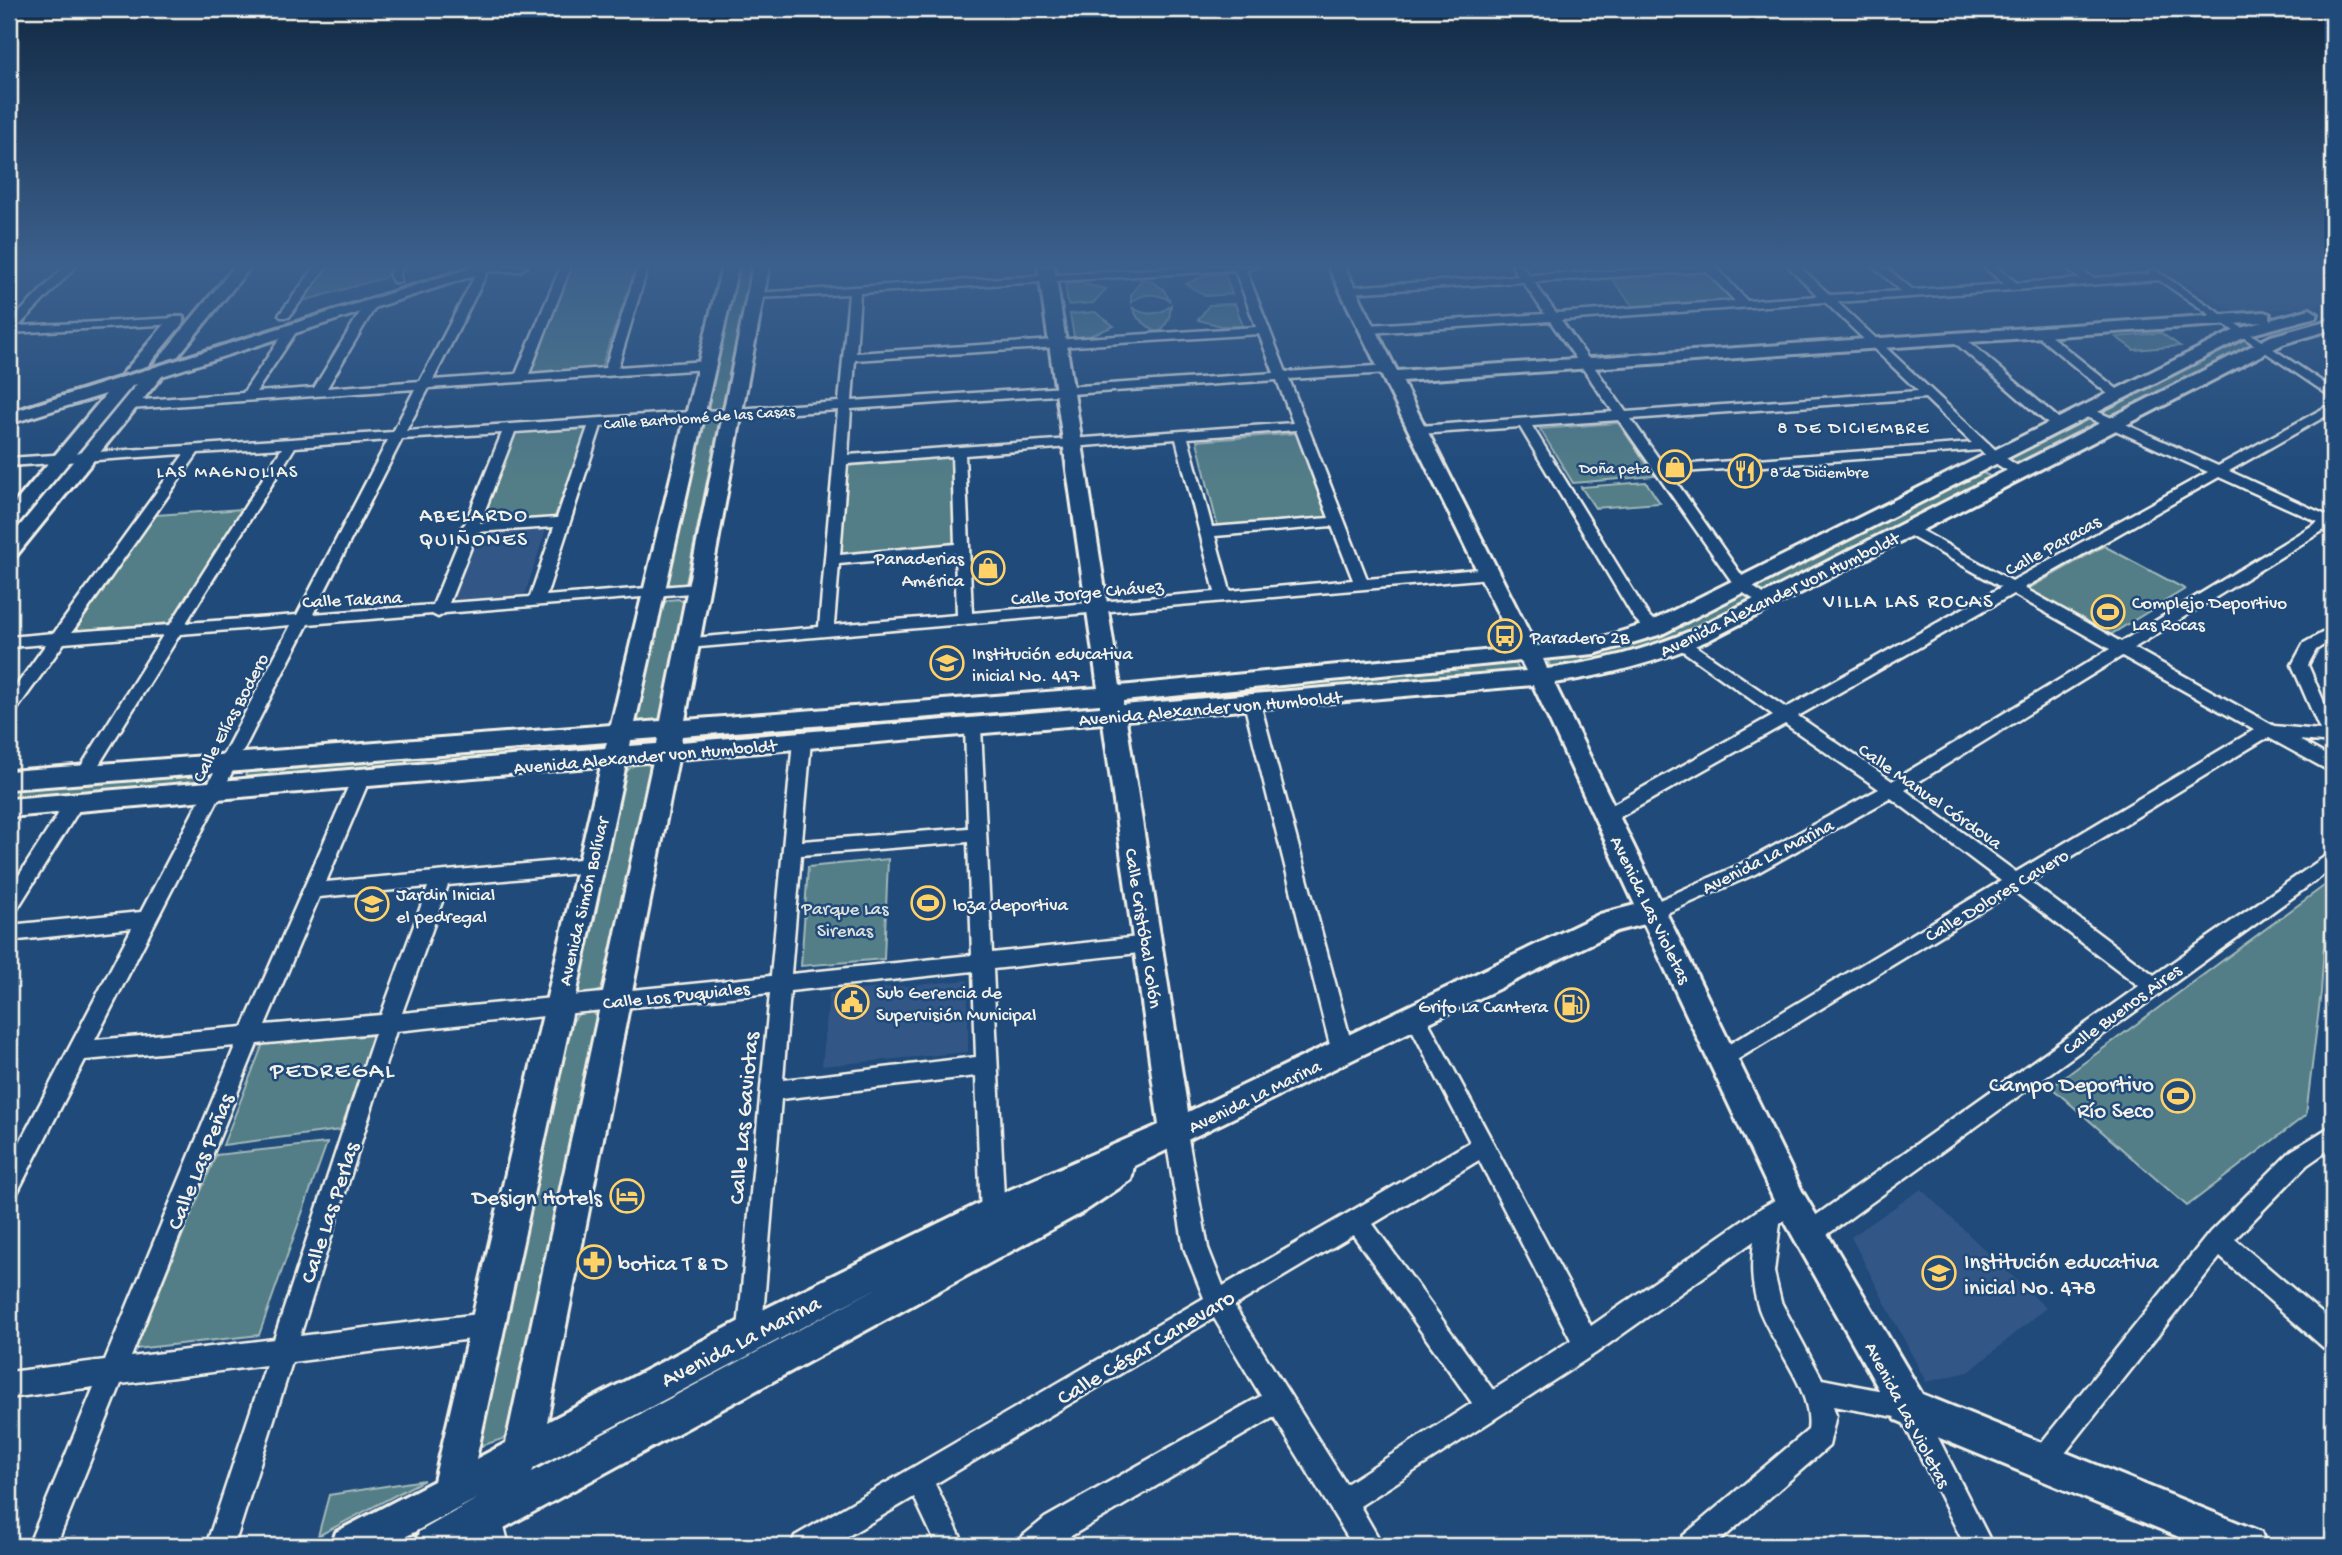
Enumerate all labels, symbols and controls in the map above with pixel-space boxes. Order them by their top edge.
street label: Calle Bartolomé de las Casas [603,403,796,436]
district label: 8 DE DICIEMBRE [1777,419,1931,440]
shop icon: Doña peta [1656,448,1694,486]
restaurant icon: 8 de Diciembre [1726,452,1764,490]
place label: Doña peta [1578,461,1651,480]
district label: LAS MAGNOLIAS [157,463,299,484]
place label: 8 de Diciembre [1770,465,1870,484]
district label: ABELARDO QUIÑONES [419,505,529,554]
street label: Calle Paracas [2002,511,2106,583]
street label: Avenida Alexander von Humboldt [1657,527,1906,664]
place label: Panaderias América [873,549,965,594]
shop icon: Panaderias América [969,549,1007,587]
street label: Calle Jorge Chávez [1010,576,1165,613]
street label: Calle Takana [302,587,404,616]
district label: VILLA LAS ROCAS [1822,591,1995,616]
sports icon: Complejo Deportivo Las Rocas [2089,593,2127,631]
place label: Complejo Deportivo Las Rocas [2132,593,2287,638]
bus stop icon: Paradero 2B [1486,617,1524,655]
place label: Paradero 2B [1529,628,1631,651]
school or university icon: Institución educativa inicial No. 447 [928,644,966,682]
place label: Institución educativa inicial No. 447 [972,644,1134,689]
street label: Calle Elías Bodero [188,650,276,787]
street label: Avenida Alexander von Humboldt [1078,687,1345,733]
street label: Avenida Alexander von Humboldt [513,735,780,781]
street label: Calle Manuel Córdova [1853,740,2007,857]
street label: Avenida Simón Bolívar [555,813,616,988]
street label: Avenida La Marina [1699,814,1840,901]
street label: Avenida Las Violetas [1603,833,1695,989]
street label: Calle Dolores Cavero [1922,845,2074,949]
street label: Calle Cristóbal Colón [1118,847,1166,1010]
sports icon: loza deportiva [909,884,947,922]
school or university icon: Jardin Inicial el pedregal [353,885,391,923]
place label: Jardin Inicial el pedregal [396,885,495,930]
place label: loza deportiva [953,895,1070,918]
park label: Parque Las Sirenas [801,899,889,944]
street label: Calle Buenos Aires [2059,959,2188,1062]
street label: Calle Los Puquiales [602,978,752,1017]
public building icon: Sub Gerencia de Supervisión Municipal [833,983,871,1021]
place label: Sub Gerencia de Supervisión Municipal [876,983,1037,1028]
fuel station icon: Grifo La Cantera [1553,986,1591,1024]
place label: Grifo La Cantera [1418,997,1549,1020]
street label: Calle Las Gaviotas [725,1031,767,1206]
street label: Avenida La Marina [1185,1055,1327,1140]
district label: PEDREGAL [269,1058,396,1087]
place label: Campo Deportivo Río Seco [1989,1073,2154,1126]
sports icon: Campo Deportivo Río Seco [2159,1077,2197,1115]
street label: Calle Las Peñas [163,1090,242,1234]
street label: Calle Las Perlas [296,1139,367,1287]
hotel icon: Design Hotels [608,1177,646,1215]
place label: Design Hotels [470,1186,603,1213]
pharmacy icon: botica T & D [575,1243,613,1281]
place label: Institución educativa inicial No. 478 [1964,1250,2160,1303]
place label: botica T & D [618,1252,729,1279]
school or university icon: Institución educativa inicial No. 478 [1920,1254,1958,1292]
street label: Calle César Canevaro [1053,1285,1241,1413]
street label: Avenida La Marina [657,1291,827,1395]
street label: Avenida Las Violetas [1858,1339,1954,1493]

